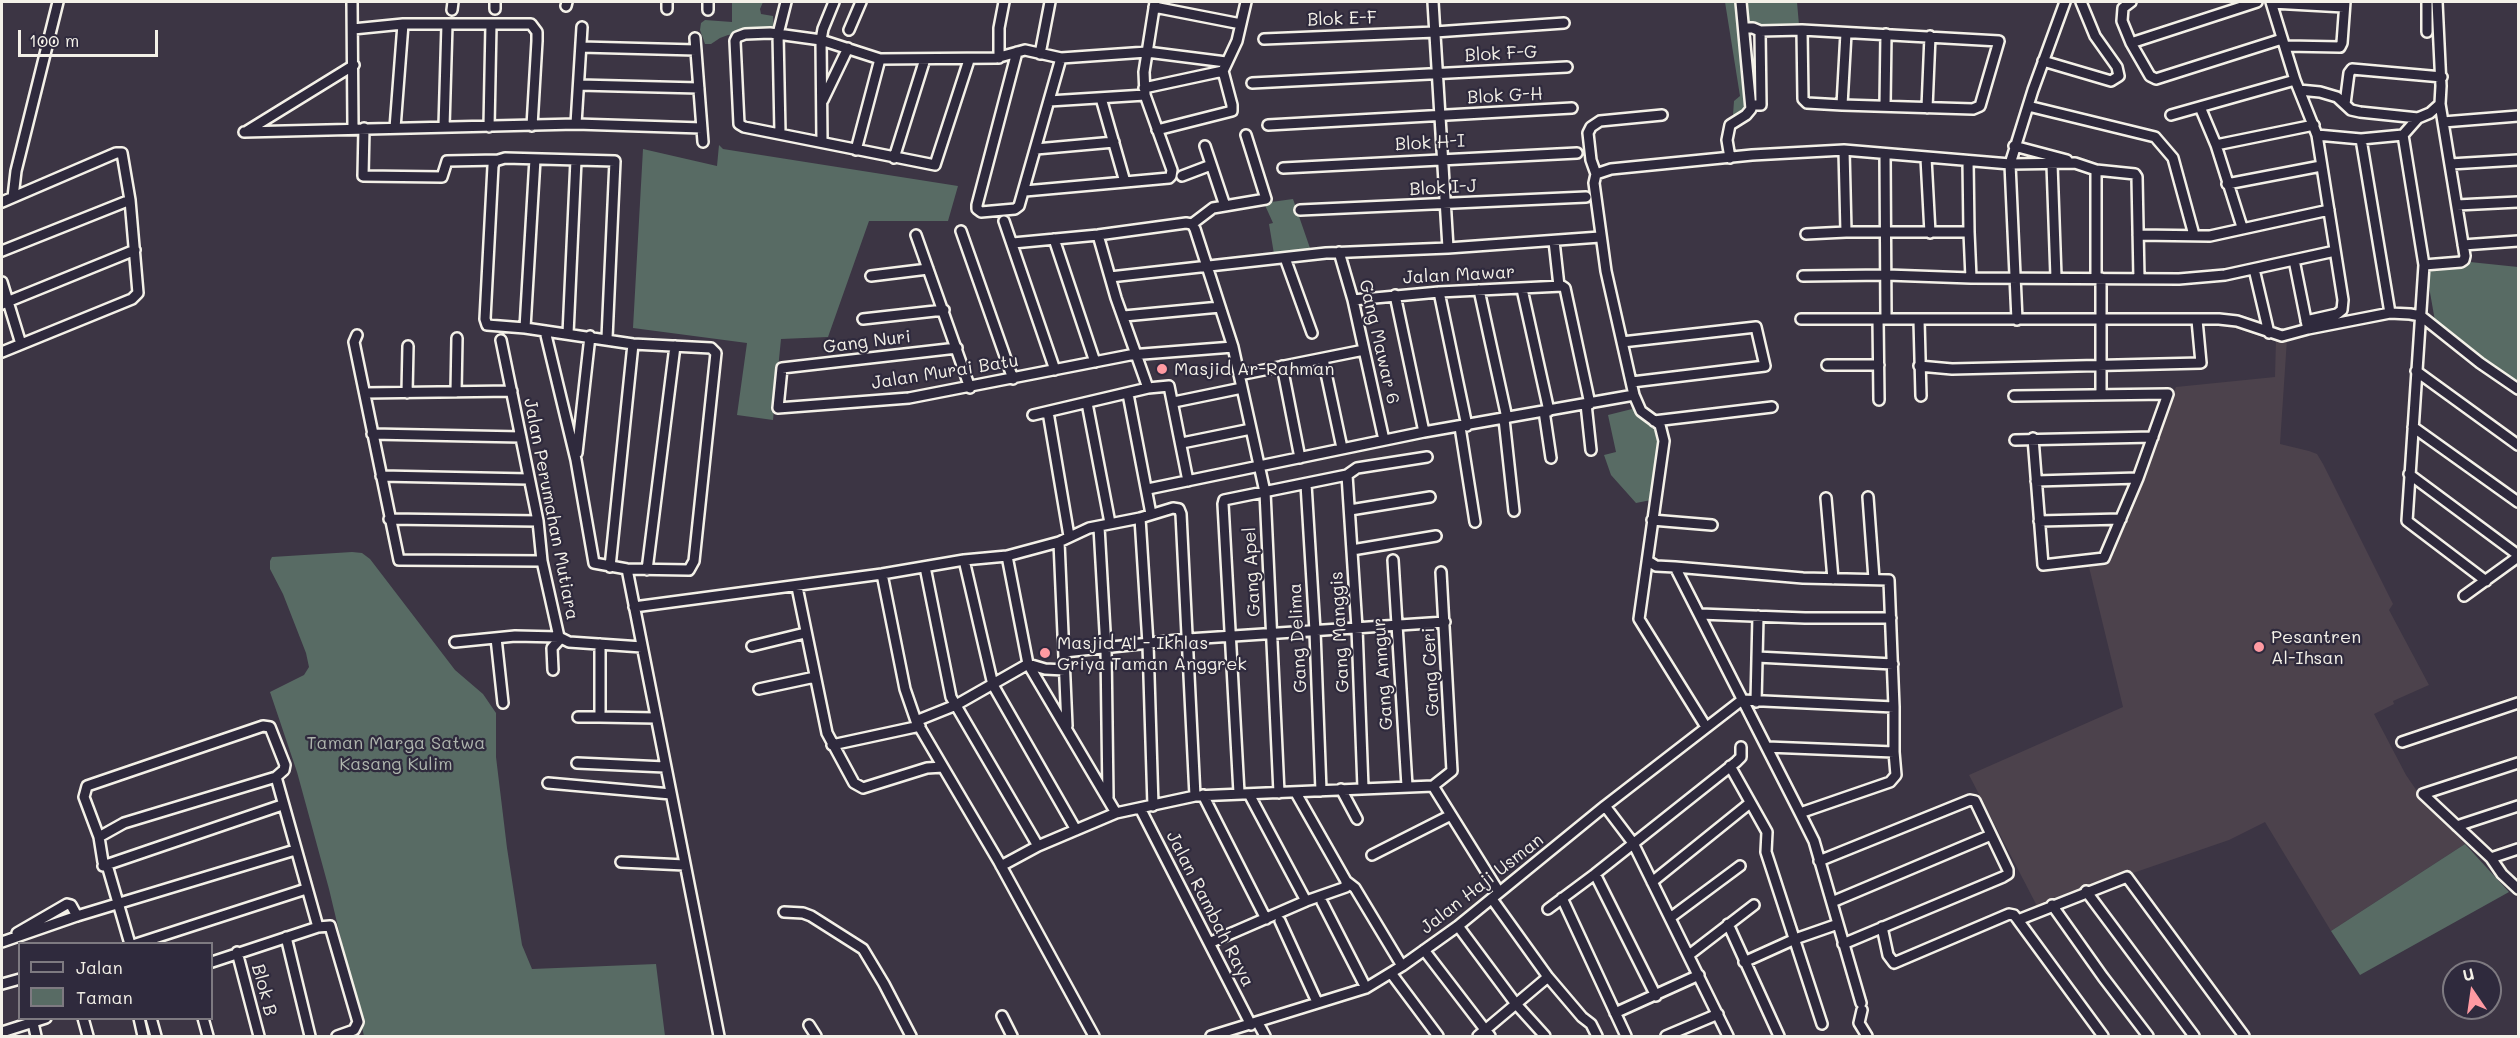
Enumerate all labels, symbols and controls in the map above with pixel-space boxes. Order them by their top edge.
street label: Blok E-F [1307,7,1377,31]
scale bar [21,18,160,56]
text: 100 m [29,28,79,52]
street label: Blok F-G [1464,41,1538,67]
street label: Blok G-H [1467,83,1543,109]
street label: Blok H-I [1394,130,1466,156]
street label: Blok I-J [1409,175,1477,201]
street label: Jalan Mawar [1402,261,1516,289]
street label: Gang Mawar 6 [1354,278,1404,406]
street label: Gang Nuri [822,326,912,358]
street label: Jalan Murai Batu [870,350,1020,394]
place label: Masjid Ar-Rahman [1174,358,1335,380]
marker: Masjid Ar-Rahman [1155,362,1169,376]
street label: Jalan Perumahan Mutiara [519,396,583,622]
street label: Gang Apel [1239,527,1265,617]
street label: Gang Manggis [1326,571,1354,693]
street label: Gang Delima [1284,583,1312,693]
street label: Gang Anngur [1368,617,1398,731]
place label: Pesantren Al-Ihsan [2271,626,2361,668]
street label: Gang Ceri [1418,627,1444,717]
place label: Masjid Al - Ikhlas Griya Taman Anggrek [1057,632,1247,674]
marker: Pesantren Al-Ihsan [2252,640,2266,654]
marker: Masjid Al - Ikhlas Griya Taman Anggrek [1038,646,1052,660]
park label: Taman Marga Satwa Kasang Kulim [307,732,485,774]
street label: Jalan Rambah Raya [1161,828,1259,990]
street label: Jalan Haji Usman [1416,829,1548,939]
legend [18,942,213,1020]
text: Jalan [76,955,123,979]
north arrow [2442,960,2502,1020]
street label: Blok B [247,962,281,1018]
text: U [2460,962,2476,985]
text: Taman [76,985,133,1009]

